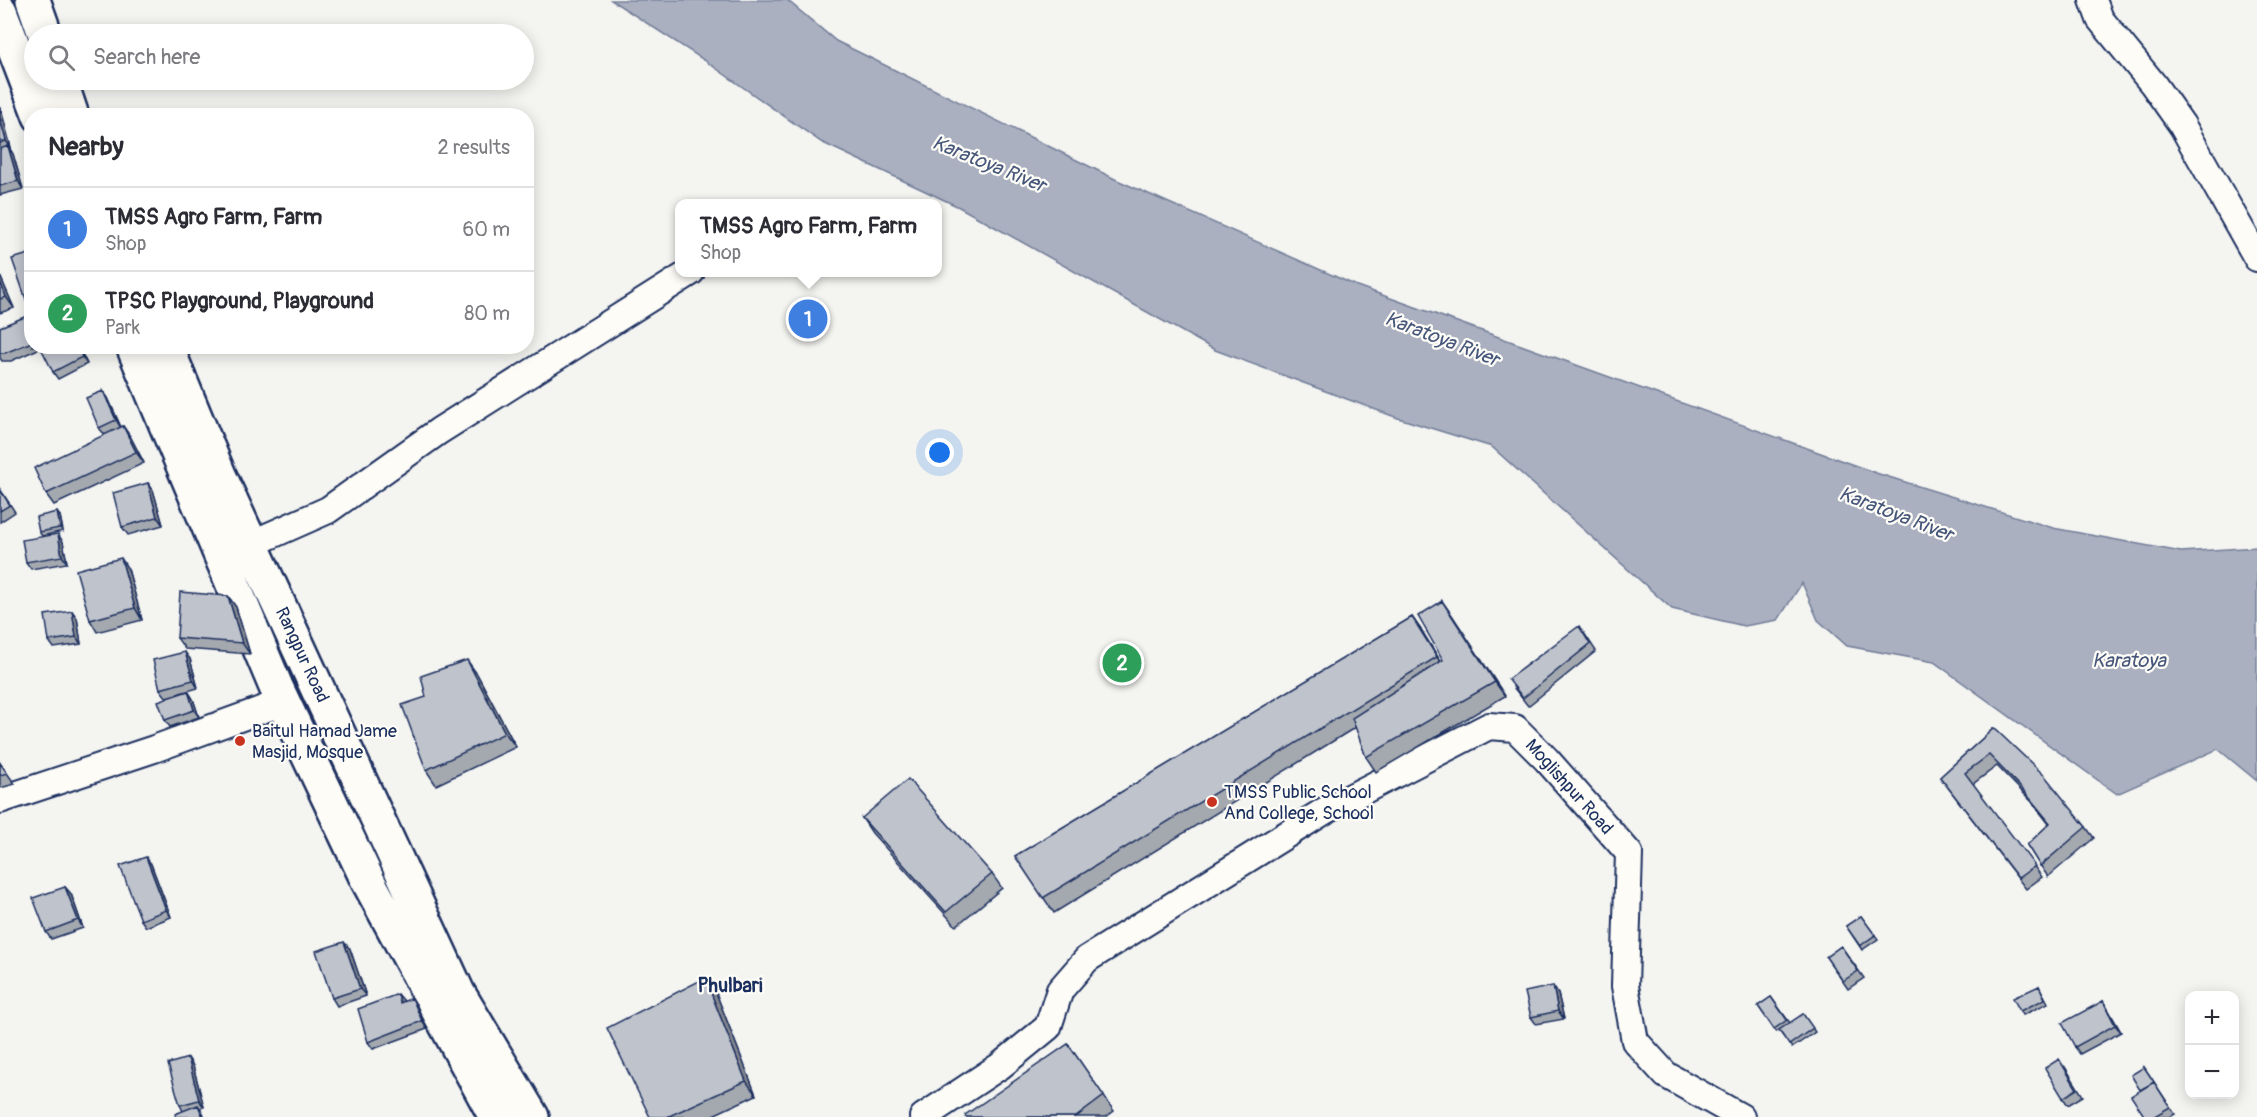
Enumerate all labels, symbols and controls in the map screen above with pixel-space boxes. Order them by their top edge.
search box [24,24,534,90]
icon: search [45,41,78,74]
text: Search here [93,43,200,71]
water label: Karatoya River [929,130,1052,199]
text: Nearby [48,131,124,163]
text: 2 results [438,135,510,160]
popup [675,199,942,277]
text: TMSS Agro Farm, Farm [105,203,322,231]
text: TMSS Agro Farm, Farm [700,212,917,240]
text: 1 [64,217,71,242]
text: 60 m [463,217,510,242]
text: Shop [105,231,146,256]
text: Shop [700,240,741,265]
text: TPSC Playground, Playground [105,287,374,315]
pin: 1 [788,296,828,342]
text: 2 [62,301,73,326]
text: 80 m [464,301,510,326]
water label: Karatoya River [1382,306,1505,373]
text: Park [105,315,140,340]
your location [925,438,954,467]
water label: Karatoya River [1836,481,1959,548]
street label: Rangpur Road [270,604,334,706]
pin: 2 [1102,640,1142,686]
water label: Karatoya [2092,648,2168,673]
place label: Baitul Hamad Jame Masjid, Mosque [252,720,397,764]
marker: Baitul Hamad Jame Masjid, Mosque [233,734,247,748]
street label: Moglishpur Road [1520,734,1618,840]
place label: TMSS Public School And College, School [1224,781,1374,825]
marker: TMSS Public School And College, School [1205,795,1219,809]
district label: Phulbari [697,973,763,998]
map controls [2185,991,2239,1099]
button: + [2185,991,2239,1045]
button: − [2185,1045,2239,1099]

